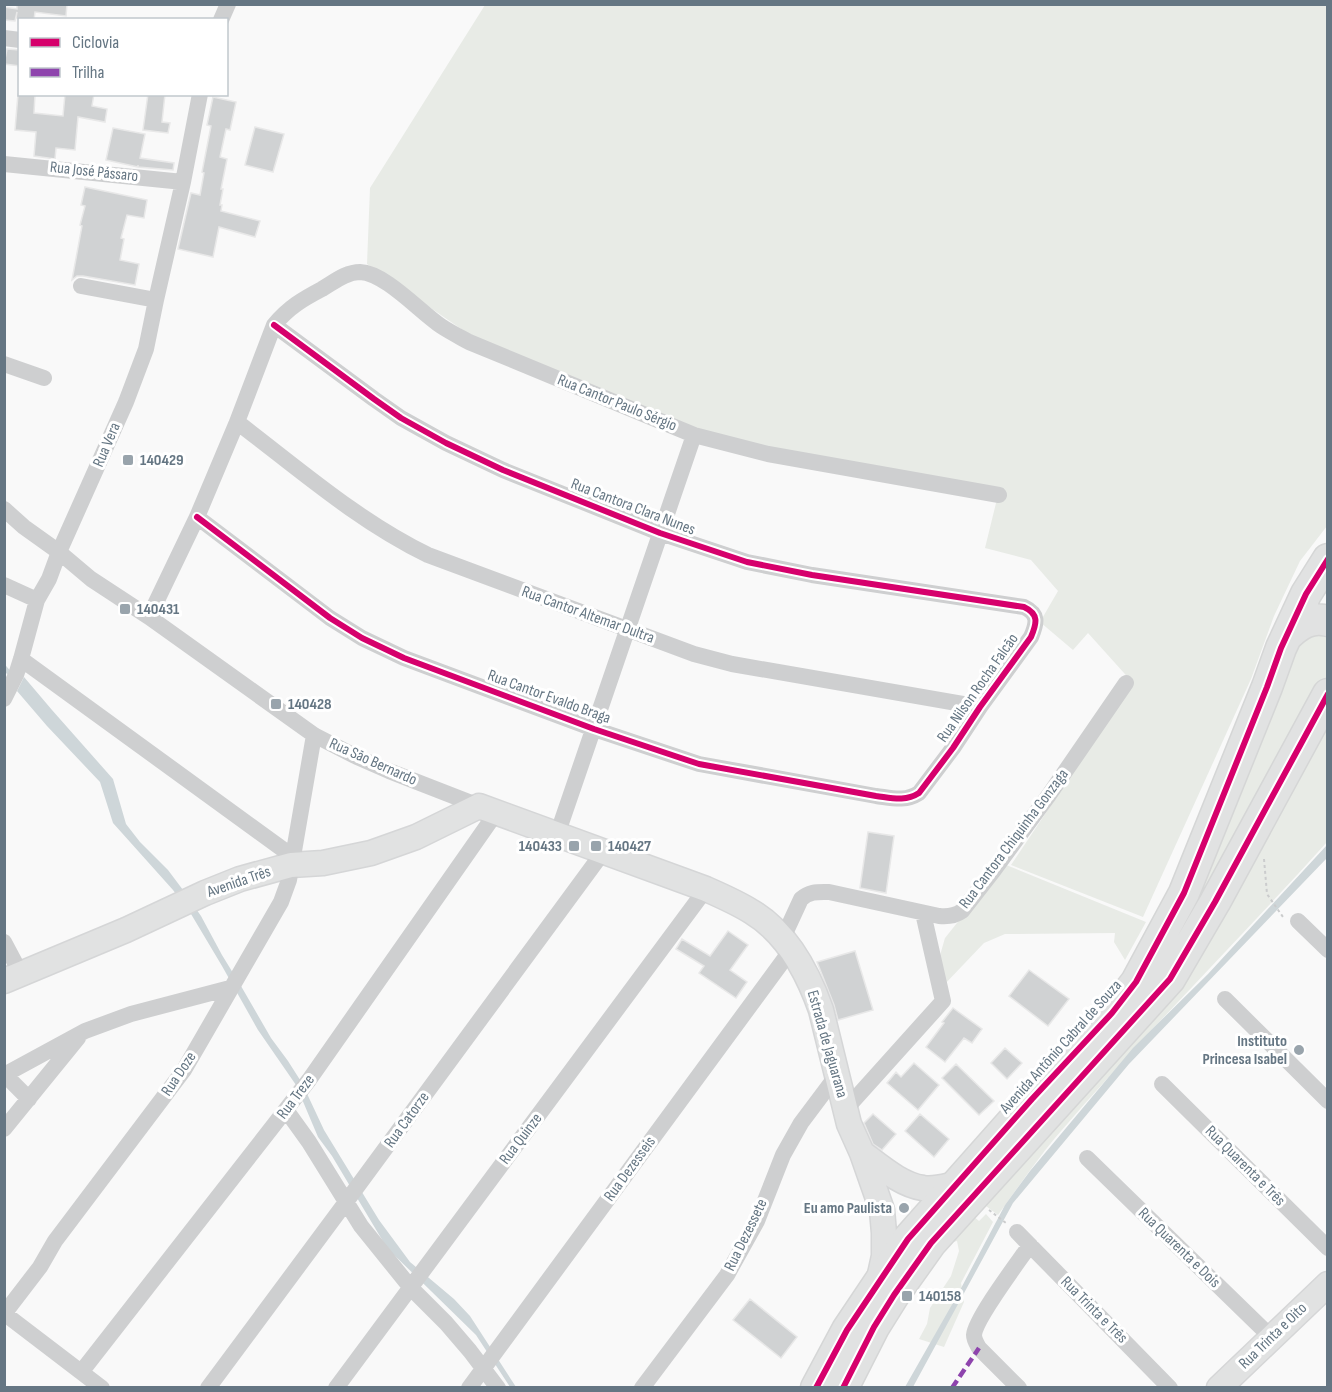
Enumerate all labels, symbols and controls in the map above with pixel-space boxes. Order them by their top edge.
legend [18,18,228,96]
text: Ciclovia [72,32,119,53]
text: Trilha [72,62,105,83]
street label: Rua José Pássaro [49,158,139,186]
street label: Rua Cantor Paulo Sérgio [555,370,679,436]
street label: Rua Vera [89,420,125,470]
place label: 140429 [140,451,184,470]
marker: 140429 [121,453,135,467]
street label: Rua Cantora Clara Nunes [568,475,698,540]
street label: Rua Cantor Altemar Dultra [519,582,657,648]
place label: 140431 [137,600,180,619]
marker: 140431 [118,602,132,616]
street label: Rua Nilson Rocha Falcão [933,630,1023,746]
street label: Rua Cantor Evaldo Braga [485,666,613,728]
place label: 140428 [288,695,332,714]
marker: 140428 [269,697,283,711]
street label: Rua São Bernardo [326,734,420,790]
street label: Rua Cantora Chiquinha Gonzaga [955,765,1073,913]
place label: 140433 [519,837,562,856]
place label: 140427 [608,837,651,856]
marker: 140433 [567,839,581,853]
marker: 140427 [589,839,603,853]
street label: Avenida Três [204,862,274,902]
street label: Avenida Antônio Cabral de Souza [995,976,1126,1118]
street label: Estrada de Jaguarana [803,988,851,1100]
place label: Instituto Princesa Isabel [1202,1032,1287,1069]
marker: Instituto Princesa Isabel [1292,1043,1306,1057]
street label: Rua Doze [157,1048,201,1100]
street label: Rua Treze [273,1071,319,1123]
street label: Rua Catorze [380,1088,434,1152]
street label: Rua Quinze [496,1110,546,1168]
street label: Rua Quarenta e Três [1201,1122,1289,1210]
street label: Rua Dezesseis [600,1133,660,1205]
street label: Rua Dezessete [720,1196,772,1274]
place label: Eu amo Paulista [804,1199,892,1218]
marker: Eu amo Paulista [897,1201,911,1215]
street label: Rua Quarenta e Dois [1134,1204,1224,1292]
street label: Rua Trinta e Três [1057,1273,1132,1348]
place label: 140158 [919,1287,962,1306]
marker: 140158 [900,1289,914,1303]
street label: Rua Trinta e Oito [1235,1299,1311,1373]

